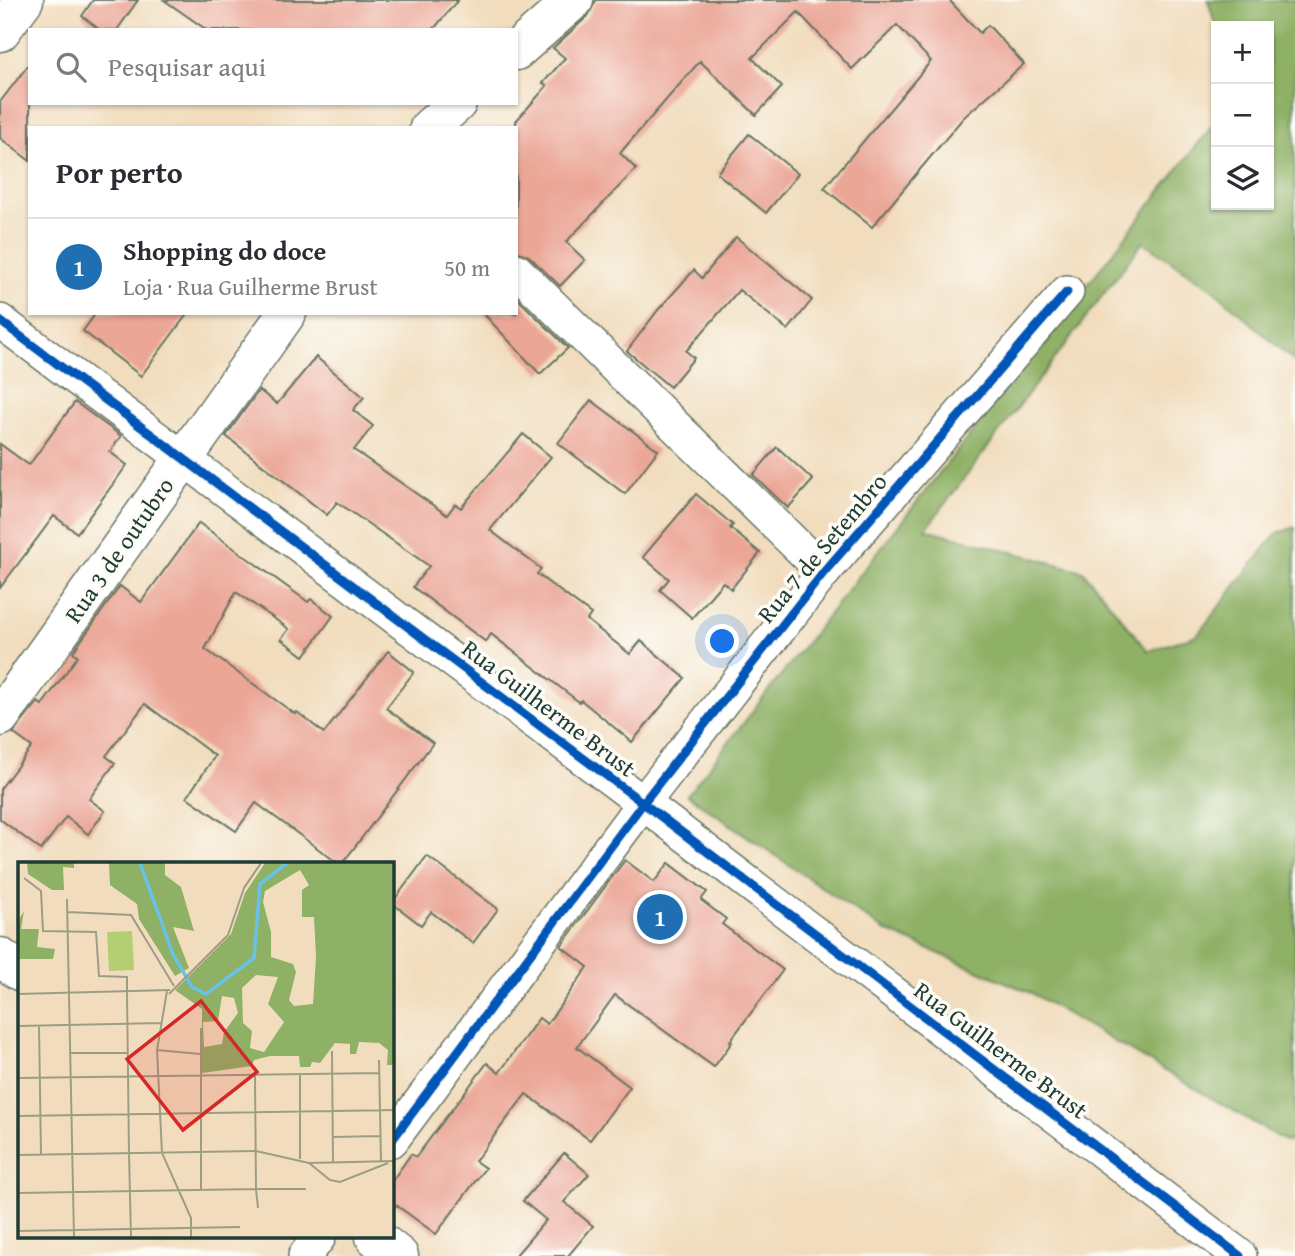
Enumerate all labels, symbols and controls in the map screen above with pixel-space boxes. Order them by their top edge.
map controls [1211,21,1274,210]
button: + [1211,21,1274,84]
search box [28,28,518,105]
text: Pesquisar aqui [108,47,266,86]
icon: search [52,48,90,86]
button: − [1211,84,1274,147]
button: layers [1211,147,1274,210]
text: Por perto [56,150,183,194]
text: Shopping do doce [123,231,326,270]
text: 1 [73,251,85,284]
text: 50 m [444,251,490,284]
text: Loja · Rua Guilherme Brust [123,270,378,303]
street label: Rua 7 de Setembro [749,465,895,631]
street label: Rua 3 de outubro [56,470,182,630]
your location [705,624,739,658]
street label: Rua Guilherme Brust [455,631,644,785]
inset map [18,862,394,1238]
pin: 1 [637,891,683,943]
street label: Rua Guilherme Brust [907,973,1096,1127]

